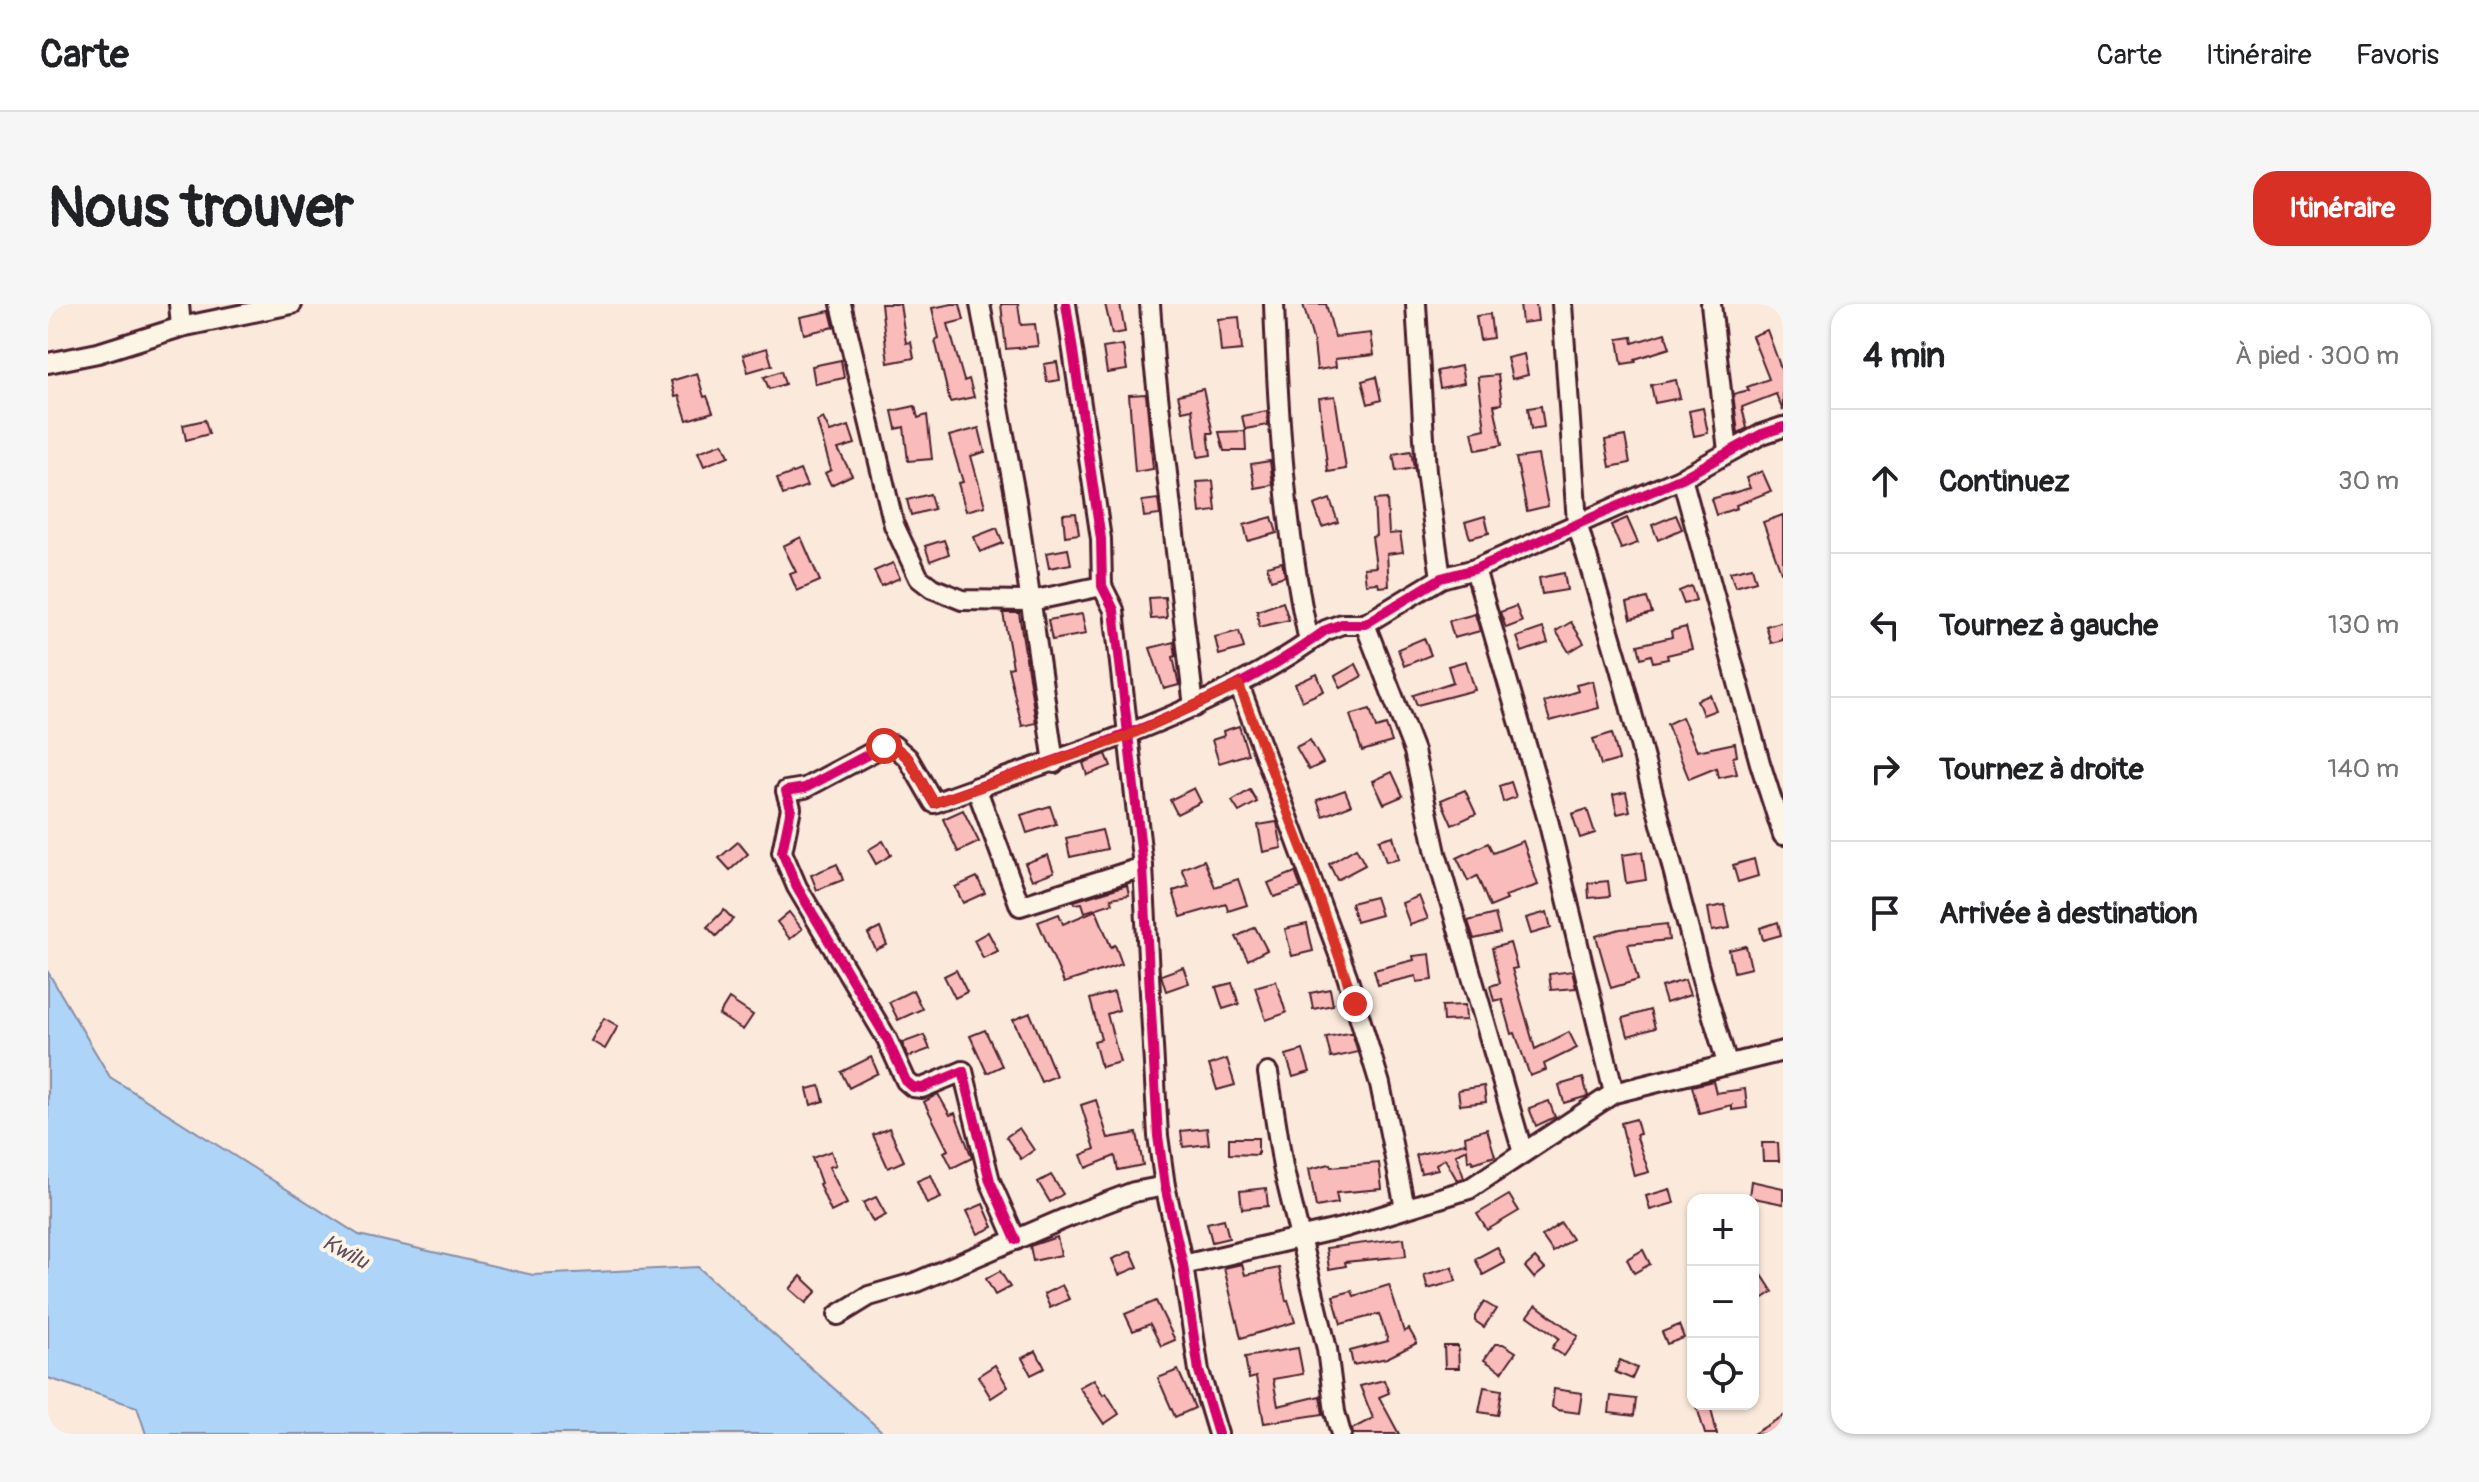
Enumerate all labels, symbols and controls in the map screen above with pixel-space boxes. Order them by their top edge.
text: Carte [40,31,129,79]
text: Carte [2096,38,2162,73]
text: Itinéraire [2206,38,2312,73]
text: Favoris [2356,38,2439,73]
button: Itinéraire [2253,171,2431,246]
text: Nous trouver [48,174,354,243]
text: 4 min [1863,335,1945,378]
text: À pied · 300 m [2235,340,2399,372]
icon: ahead [1863,459,1907,503]
text: Continuez [1939,463,2070,500]
text: 30 m [2338,465,2399,497]
icon: left [1863,603,1907,647]
text: Tournez à gauche [1939,607,2158,644]
text: 130 m [2328,609,2399,641]
route start [866,728,902,764]
icon: right [1863,747,1907,791]
text: Tournez à droite [1939,751,2143,788]
text: 140 m [2327,753,2399,785]
icon: arrive [1863,891,1907,935]
text: Arrivée à destination [1939,895,2198,932]
route end [1337,986,1373,1022]
map controls [1687,1194,1759,1410]
button: + [1687,1194,1759,1266]
water label: Kwilu [318,1228,375,1276]
button: − [1687,1266,1759,1338]
button: locate [1687,1338,1759,1410]

